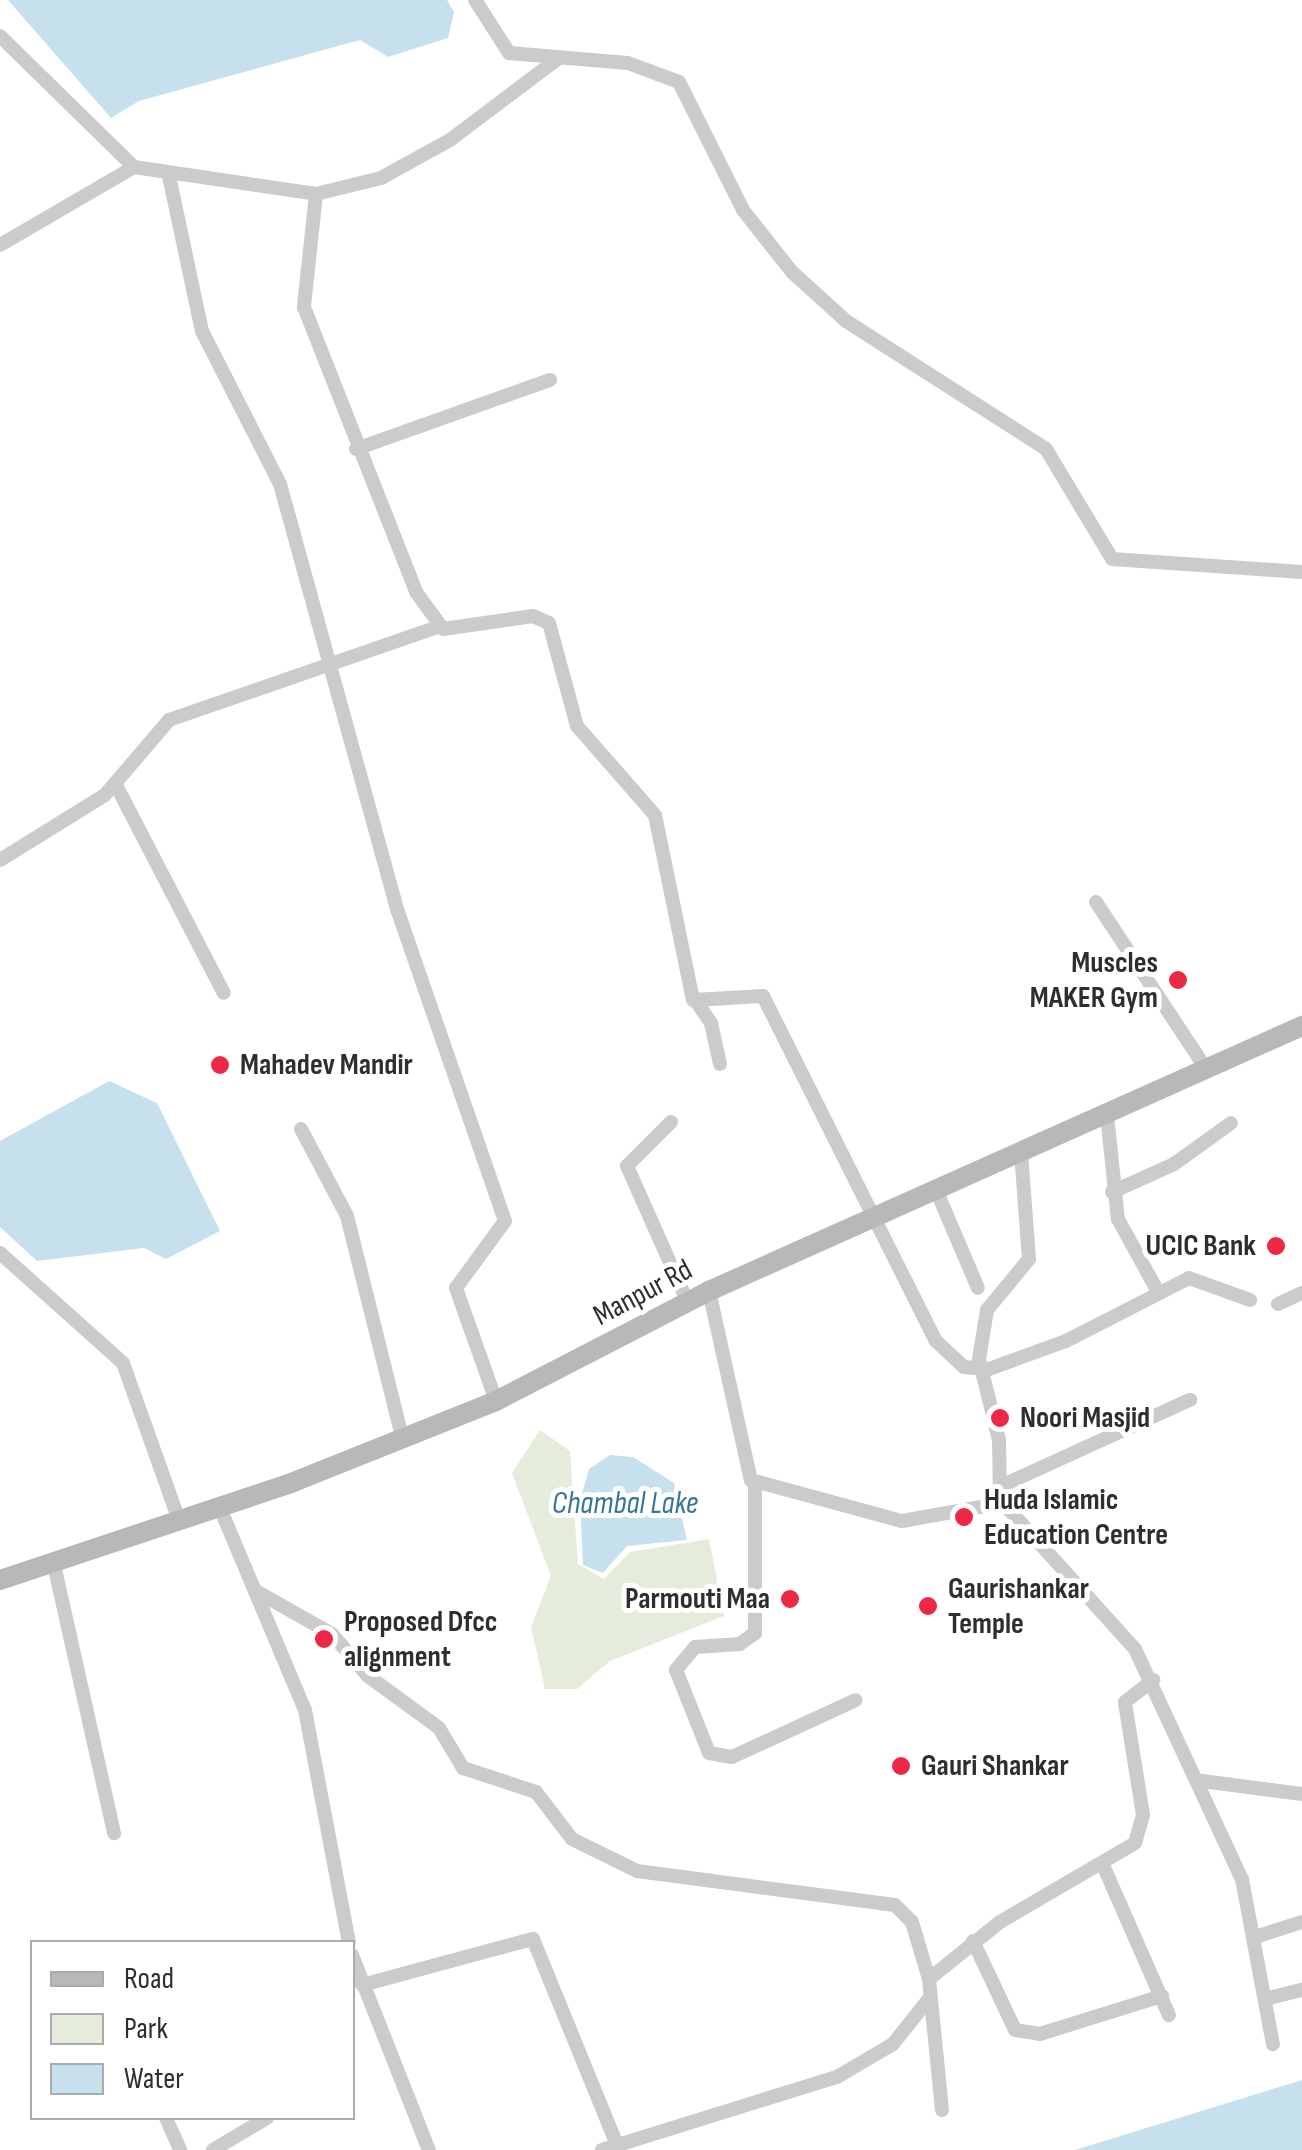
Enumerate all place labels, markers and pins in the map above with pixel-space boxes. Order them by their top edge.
place label: Muscles MAKER Gym [1030,945,1158,1016]
marker: Muscles MAKER Gym [1167,969,1189,991]
place label: Mahadev Mandir [240,1047,413,1083]
marker: Mahadev Mandir [209,1054,231,1076]
place label: UCIC Bank [1146,1228,1256,1264]
marker: UCIC Bank [1265,1235,1287,1257]
place label: Noori Masjid [1020,1400,1150,1436]
marker: Noori Masjid [989,1407,1011,1429]
place label: Huda Islamic Education Centre [984,1482,1168,1552]
marker: Huda Islamic Education Centre [953,1506,975,1528]
place label: Gaurishankar Temple [948,1571,1089,1642]
place label: Parmouti Maa [625,1581,770,1617]
marker: Parmouti Maa [779,1588,801,1610]
marker: Gaurishankar Temple [917,1595,939,1617]
place label: Proposed Dfcc alignment [344,1604,497,1674]
marker: Proposed Dfcc alignment [313,1628,335,1650]
place label: Gauri Shankar [921,1748,1069,1784]
marker: Gauri Shankar [890,1755,912,1777]

